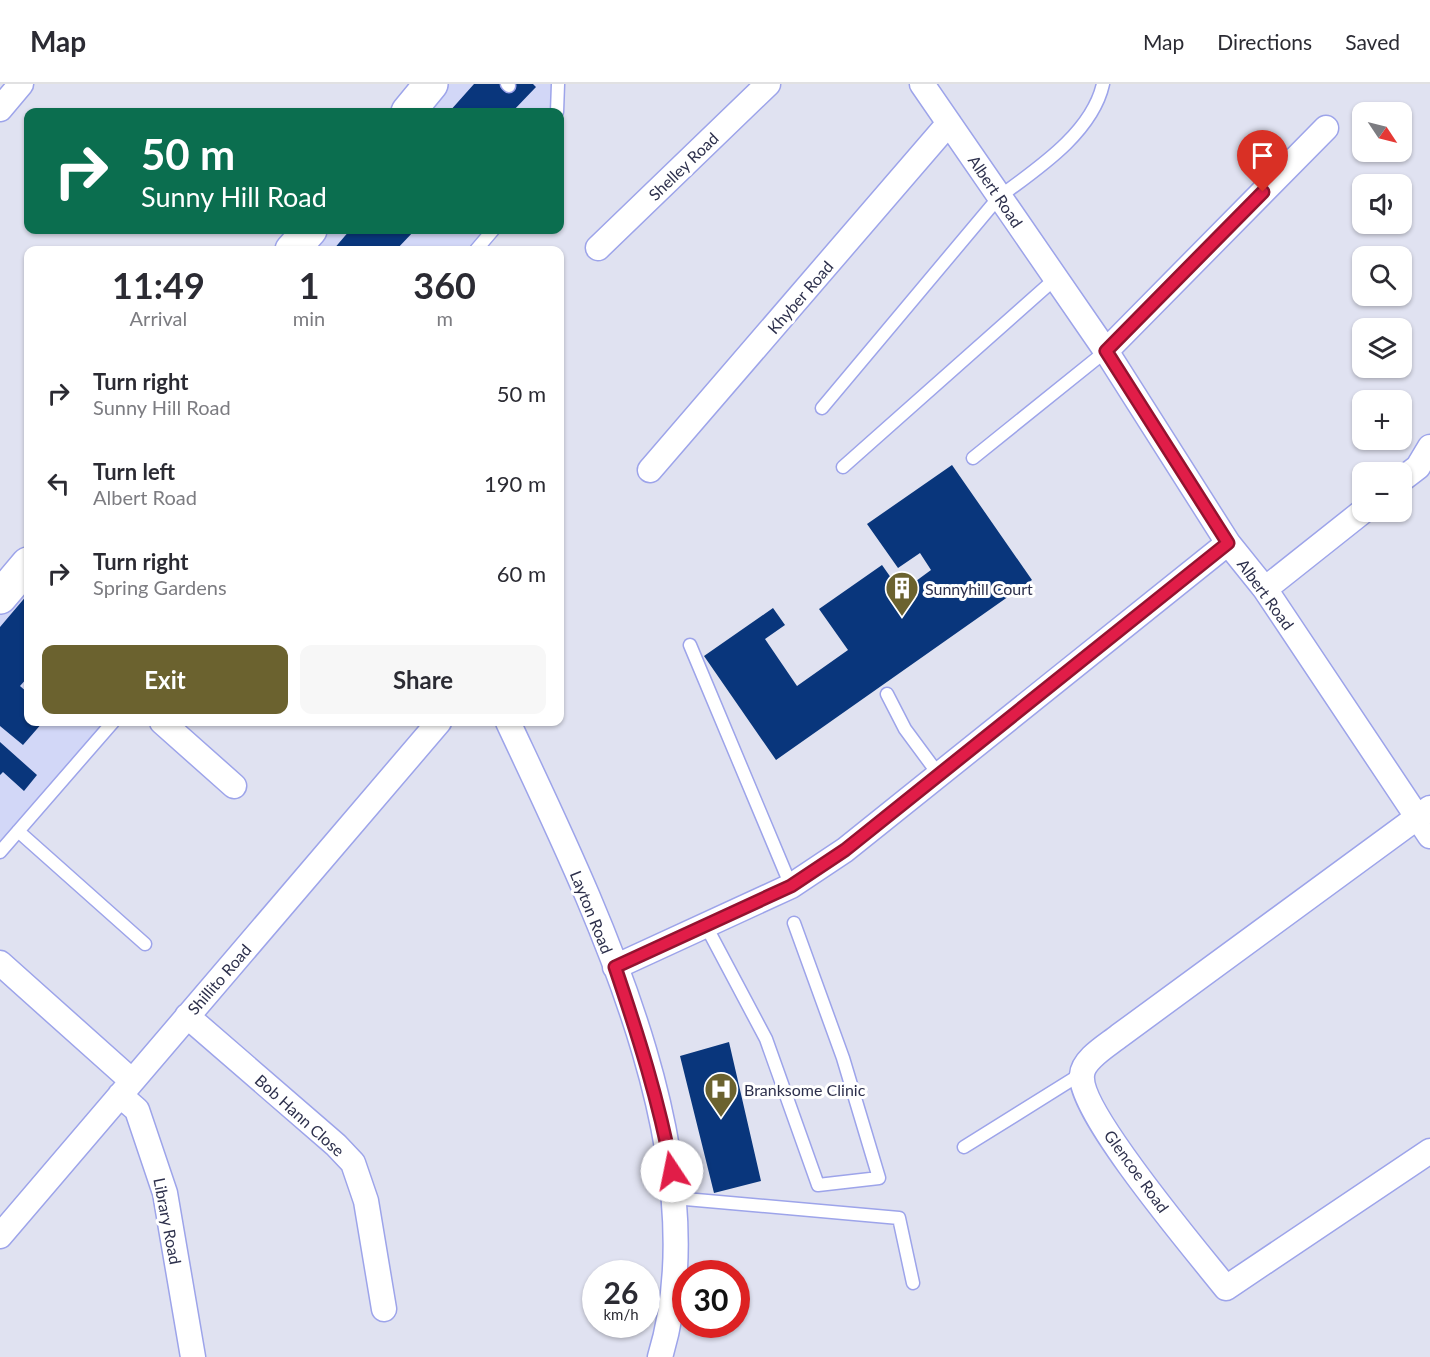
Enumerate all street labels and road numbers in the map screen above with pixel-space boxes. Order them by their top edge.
street label: Shelley Road [644,128,722,204]
street label: Albert Road [965,151,1027,231]
street label: Khyber Road [763,257,837,337]
street label: Albert Road [1234,555,1298,633]
street label: Layton Road [567,868,617,956]
street label: Shillito Road [183,940,255,1018]
street label: Bob Hann Close [252,1070,348,1160]
street label: Glencoe Road [1101,1126,1173,1216]
street label: Library Road [150,1176,186,1266]

